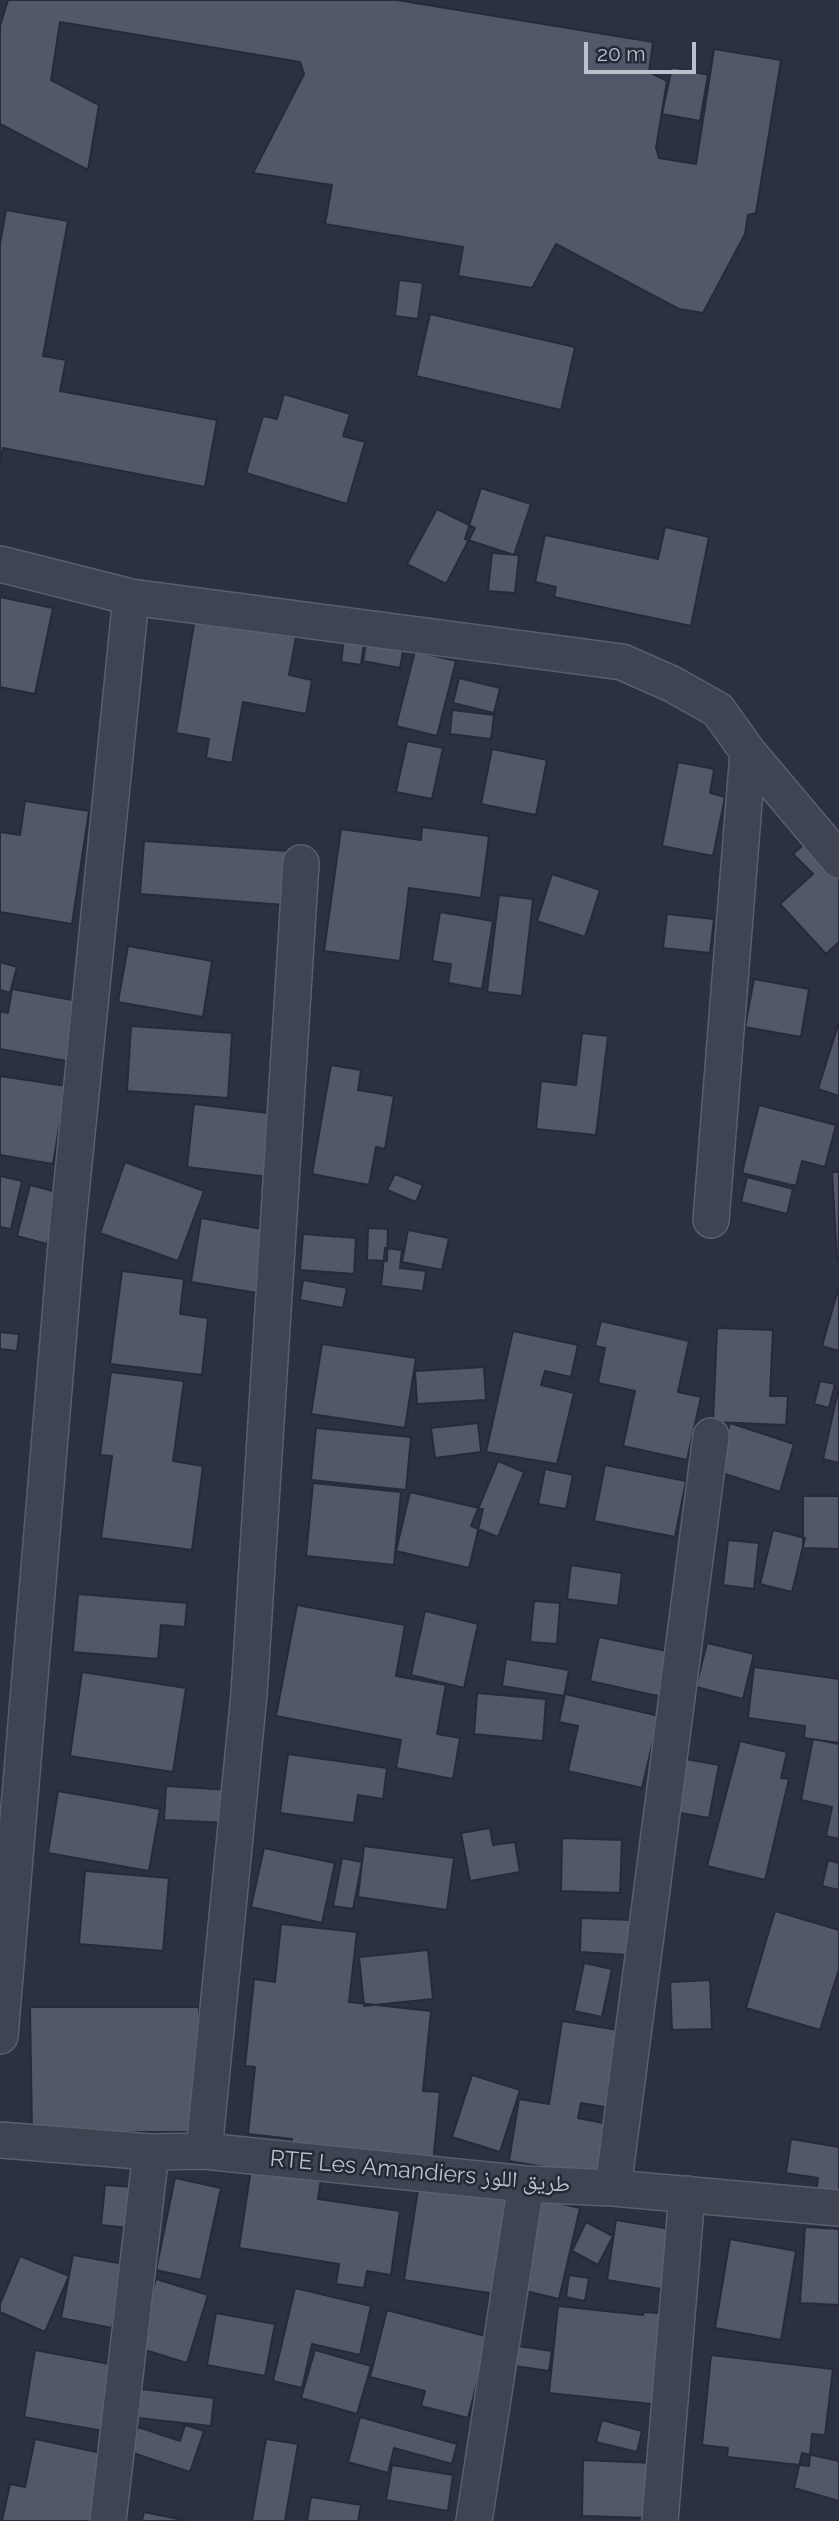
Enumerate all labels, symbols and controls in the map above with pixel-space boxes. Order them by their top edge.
scale bar [587,28,699,72]
text: 20 m [597,41,645,66]
street label: RTE Les Amandiers طريق اللوز [269,2145,571,2199]

